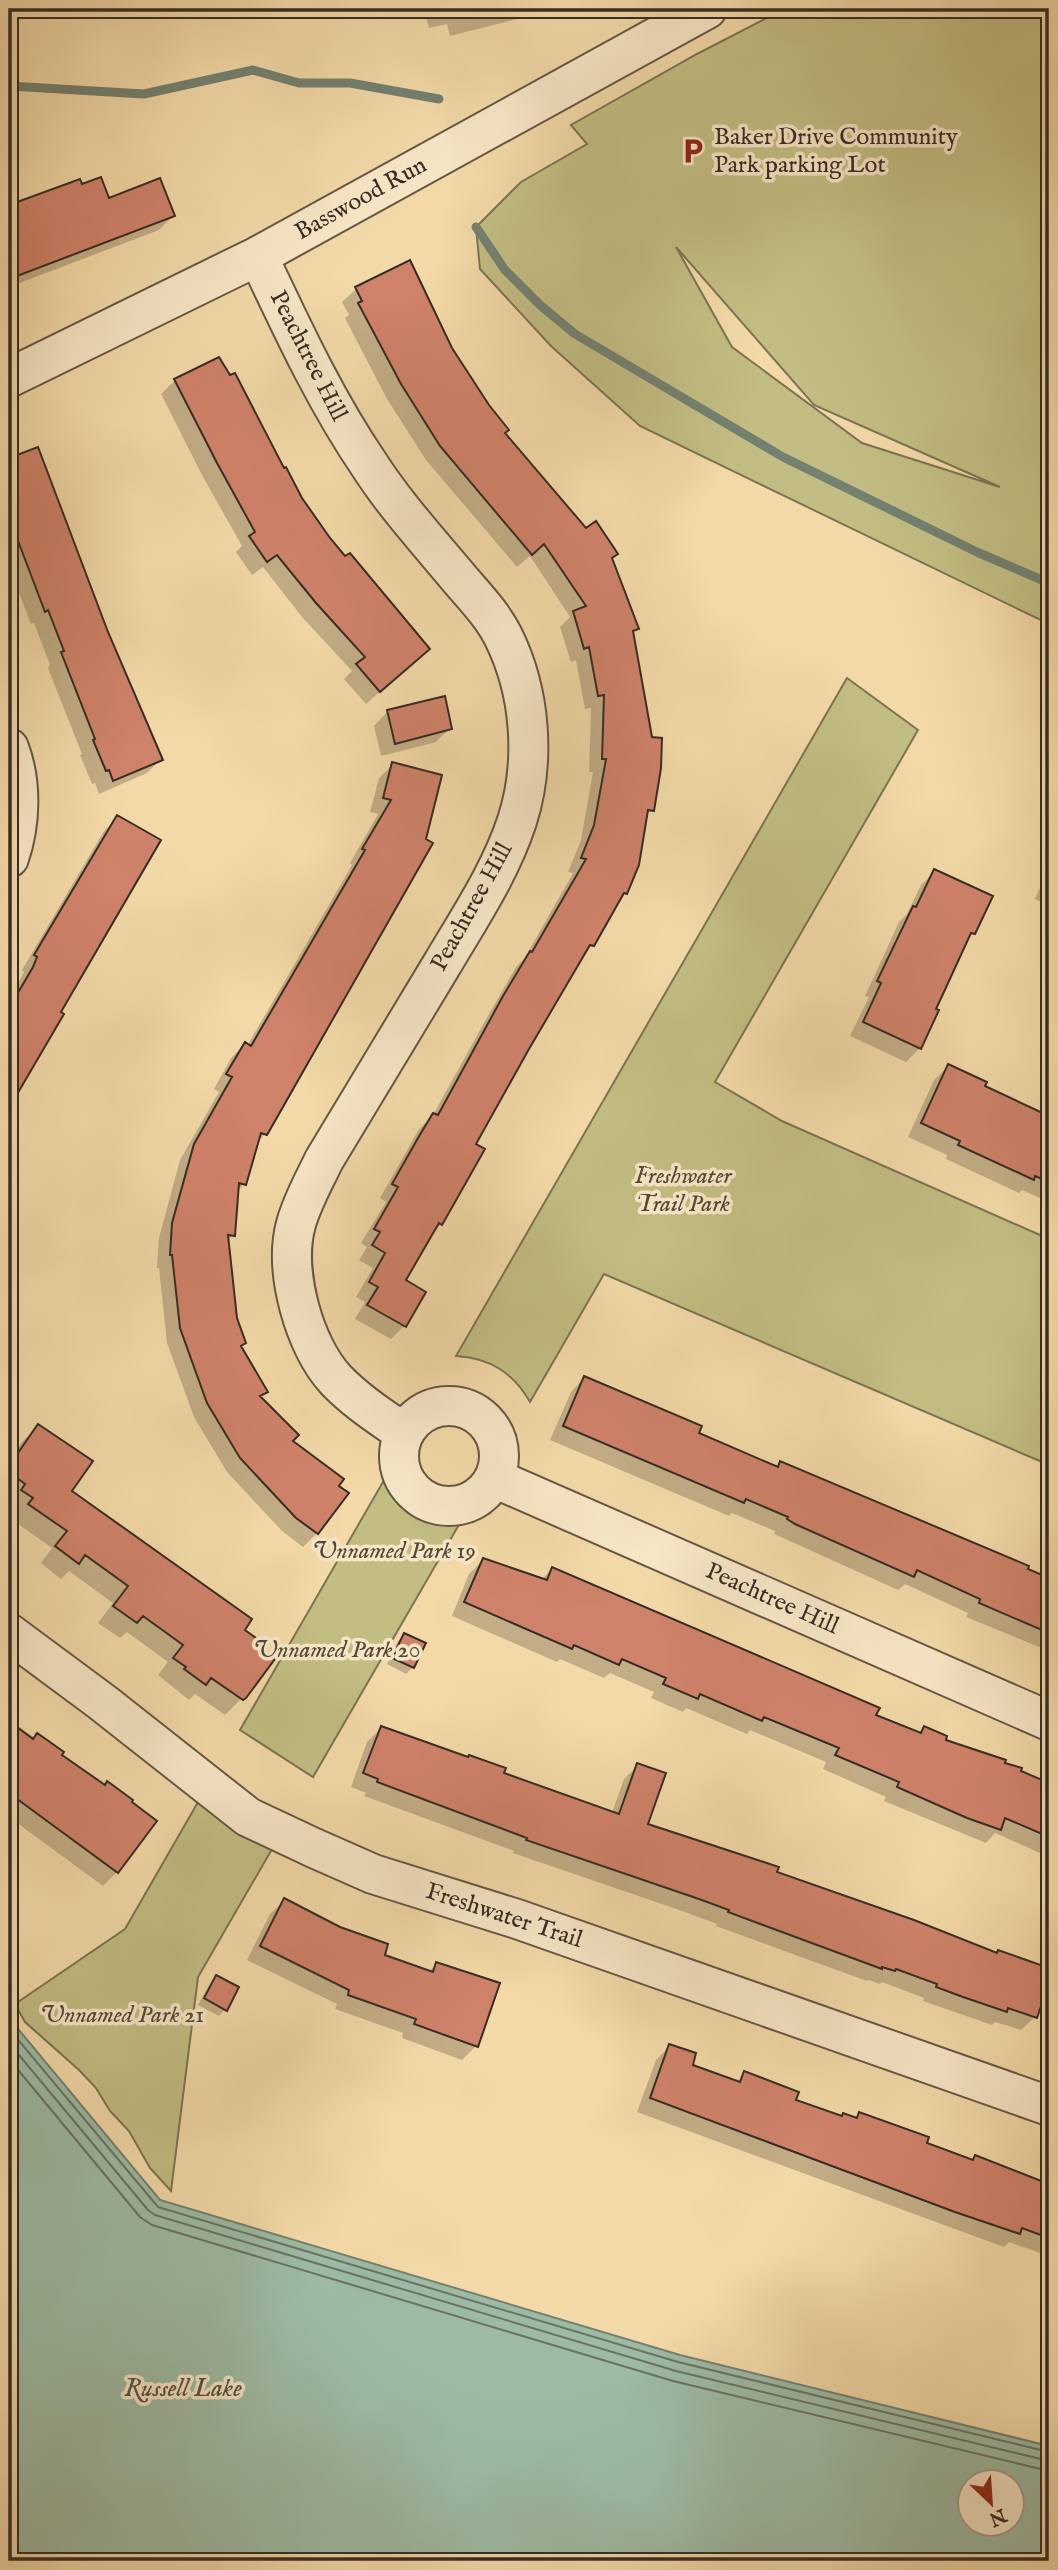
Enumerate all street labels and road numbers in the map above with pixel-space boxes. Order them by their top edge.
street label: Basswood Run [290,150,433,248]
street label: Peachtree Hill [262,285,354,427]
street label: Peachtree Hill [424,837,520,977]
street label: Peachtree Hill [701,1556,844,1642]
street label: Freshwater Trail [422,1876,587,1956]

